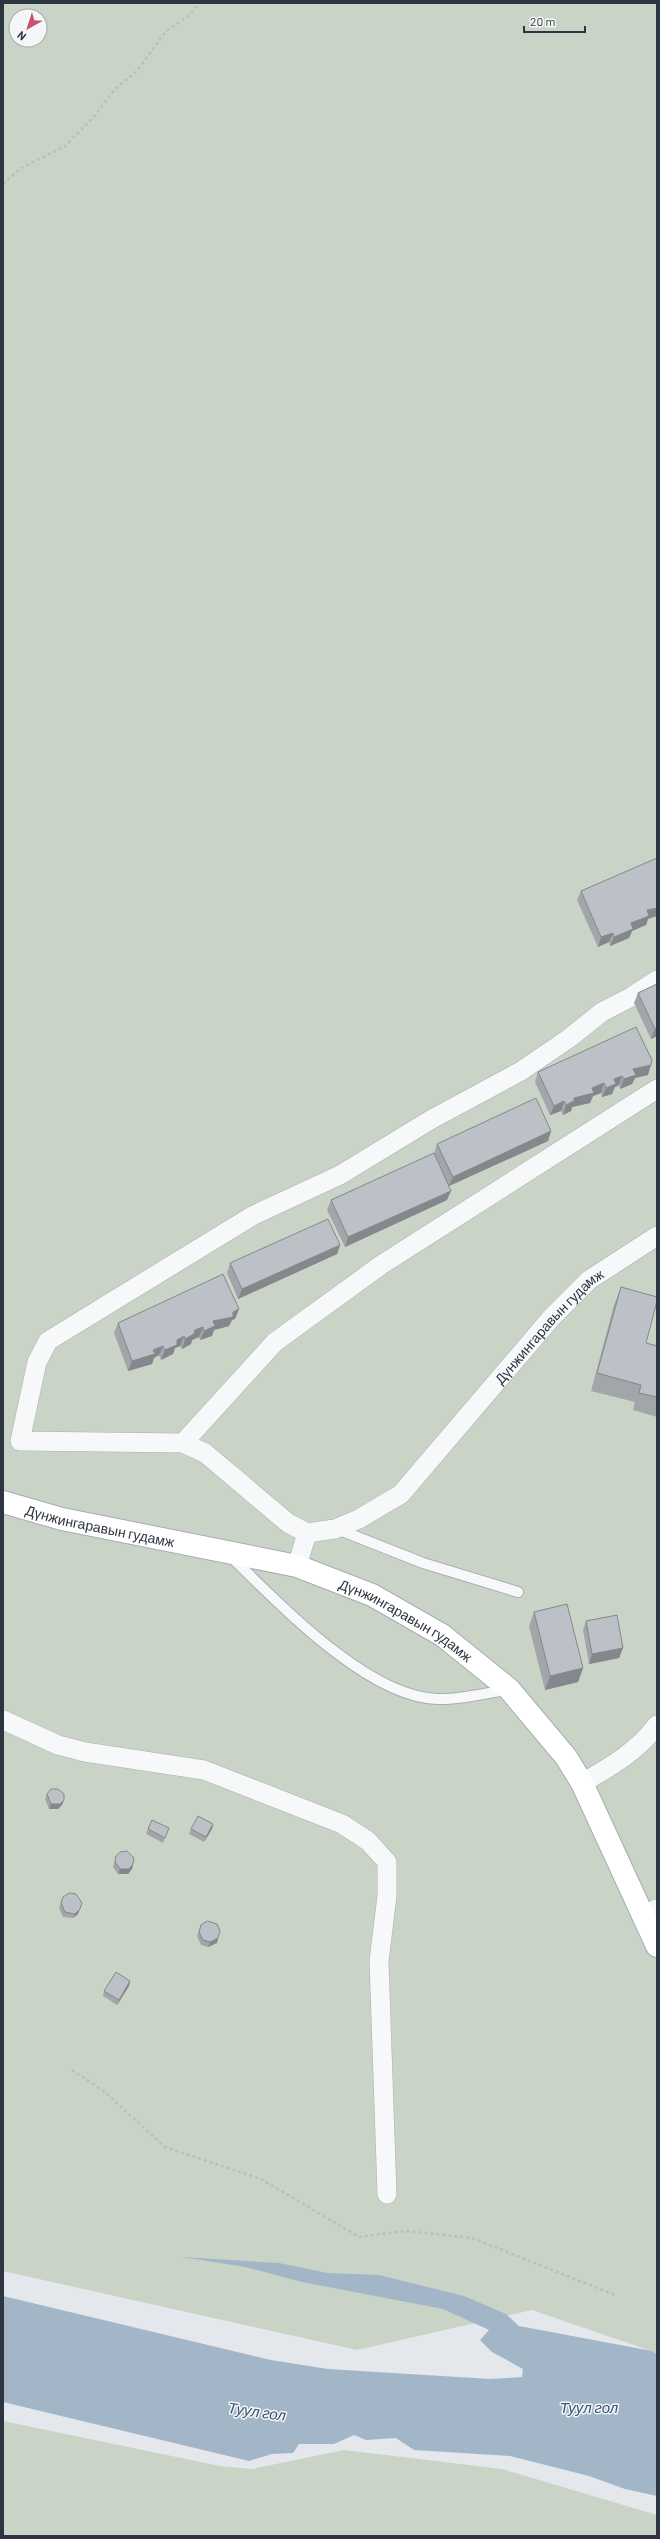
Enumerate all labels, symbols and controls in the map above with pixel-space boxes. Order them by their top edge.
north arrow [8,8,48,48]
scale bar [524,8,585,34]
text: 20 m [530,14,556,28]
text: N [14,29,28,44]
street label: Дүнжингаравын гудамж [491,1264,607,1387]
street label: Дүнжингаравын гудамж [24,1500,177,1550]
street label: Дүнжингаравын гудамж [337,1575,477,1665]
water label: Туул гол [227,2398,288,2424]
water label: Туул гол [560,2398,619,2416]

